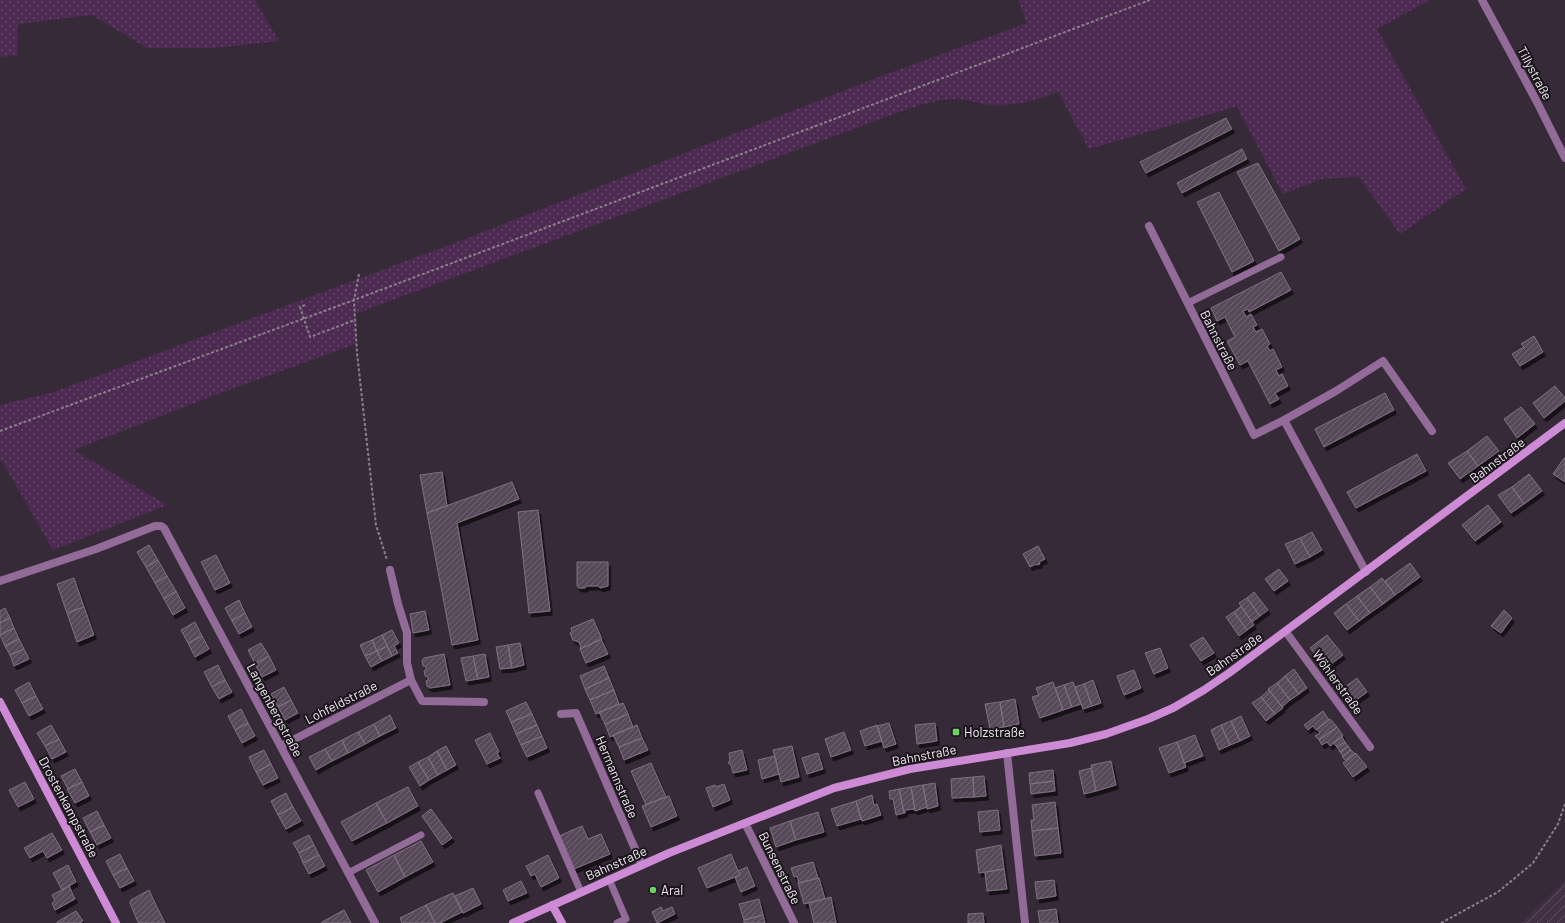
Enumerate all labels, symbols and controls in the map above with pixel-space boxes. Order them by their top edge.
street label: Tillystraße [1514,43,1556,103]
street label: Bahnstraße [1197,307,1241,373]
street label: Bahnstraße [1466,434,1528,486]
street label: Bahnstraße [1203,629,1265,679]
street label: Wöhlerstraße [1309,647,1367,717]
street label: Langenbergstraße [244,660,306,760]
street label: Lohfeldstraße [302,677,380,727]
place label: Holzstraße [964,724,1025,740]
marker: Holzstraße [951,727,961,737]
street label: Hermannstraße [592,733,642,821]
street label: Bahnstraße [890,741,958,769]
street label: Drostenkampstraße [36,754,102,860]
street label: Bunsenstraße [756,829,804,907]
street label: Bahnstraße [583,842,649,884]
place label: Aral [661,882,683,898]
marker: Aral [648,885,658,895]

